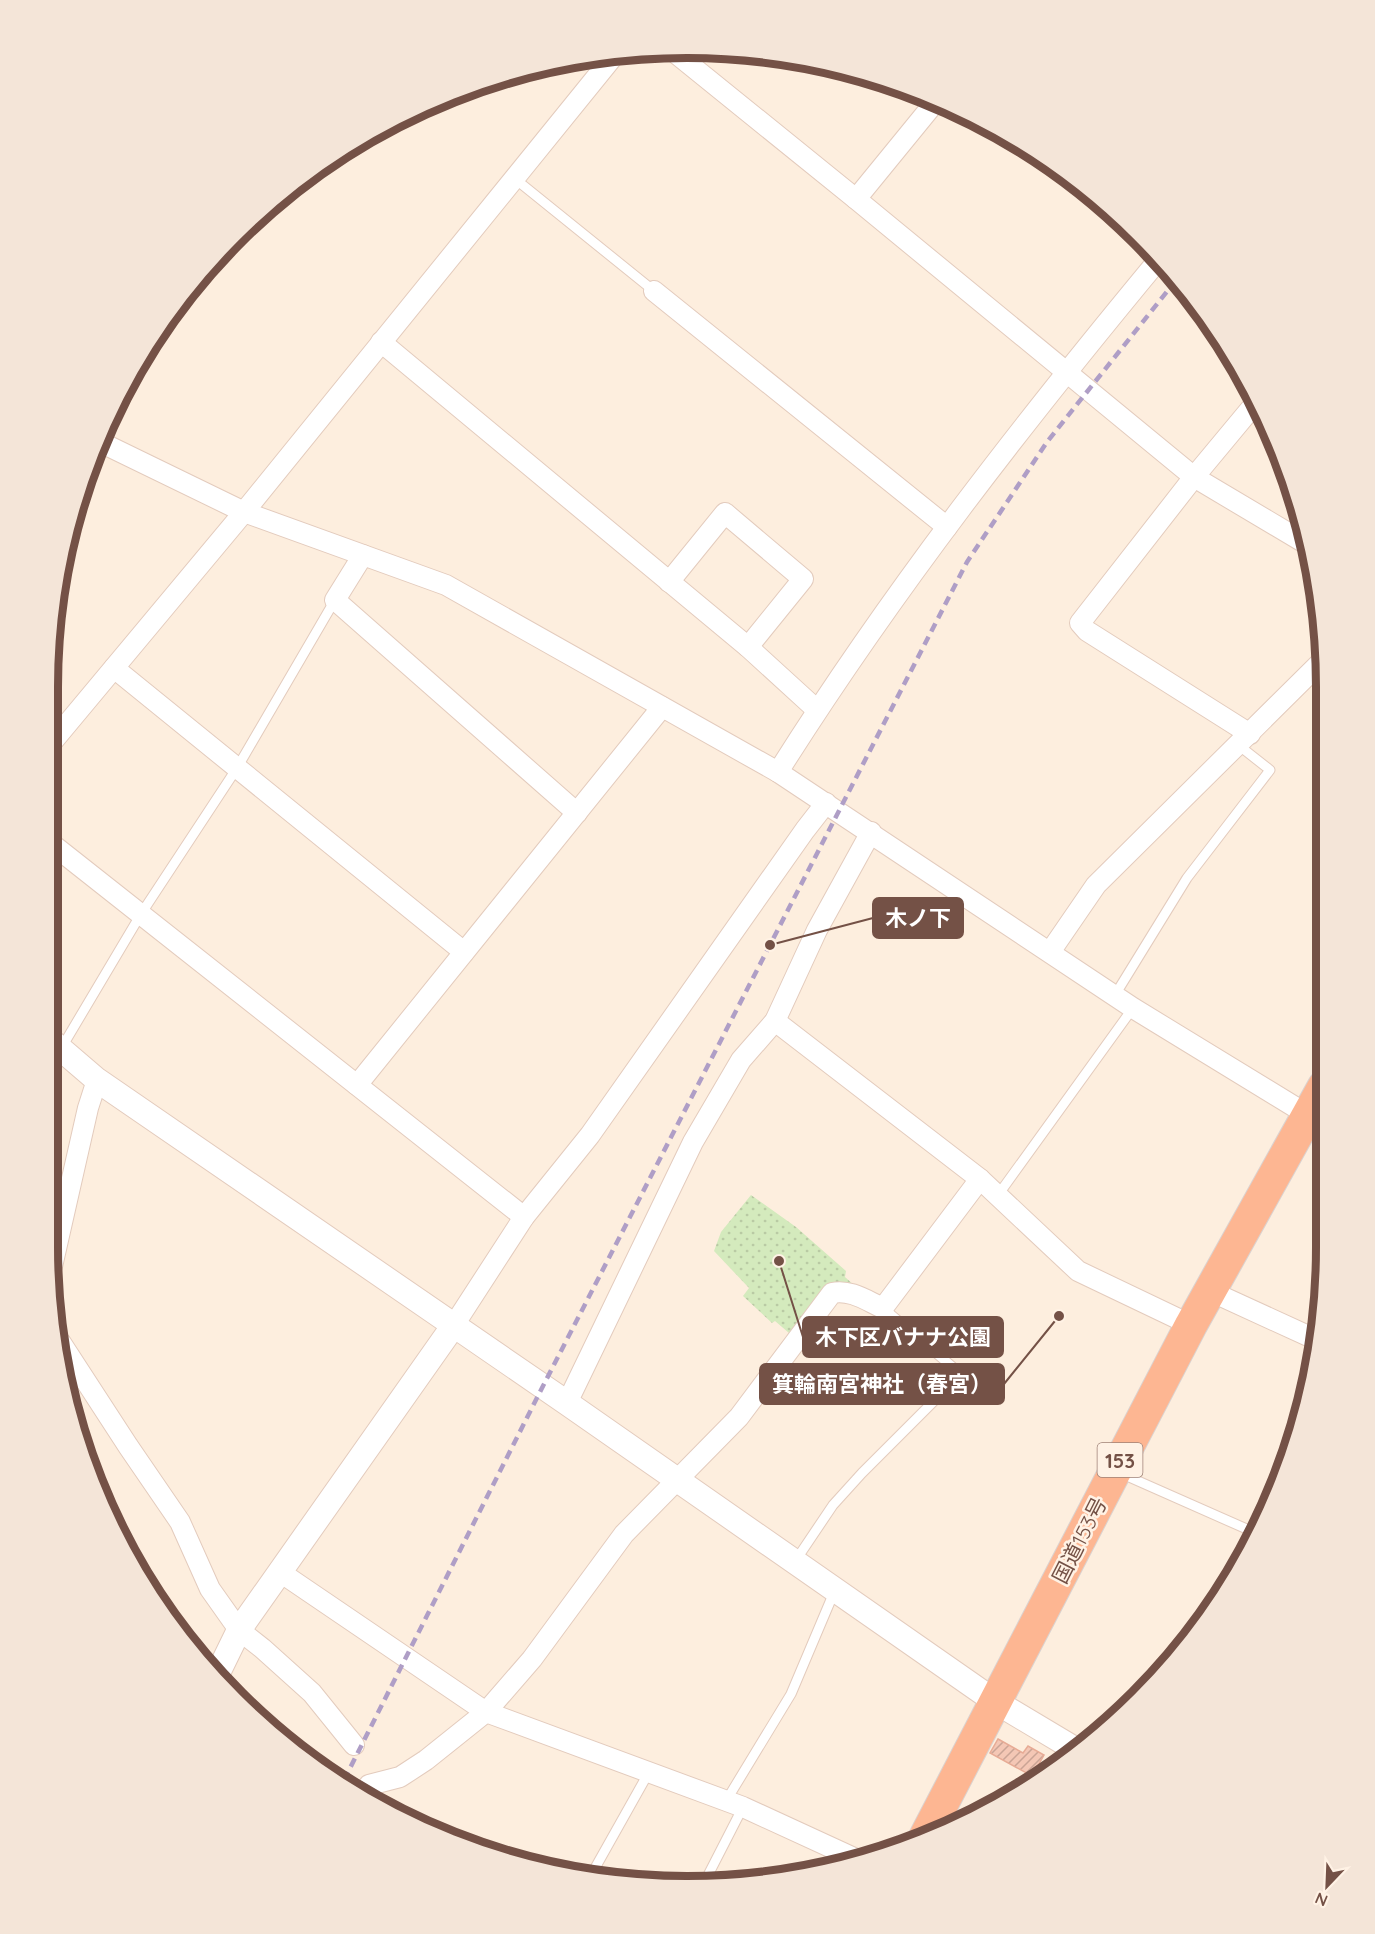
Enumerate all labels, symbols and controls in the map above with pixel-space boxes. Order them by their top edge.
callout: 木ノ下 [873,898,963,938]
text: 木ノ下 [885,904,951,932]
callout: 木下区バナナ公園 [803,1317,1003,1357]
text: 木下区バナナ公園 [815,1323,991,1351]
callout: 箕輪南宮神社（春宮） [760,1364,1004,1404]
text: 箕輪南宮神社（春宮） [772,1370,992,1398]
road number: 153 [1098,1443,1142,1477]
street label: 国道153号 [1046,1493,1112,1587]
north arrow [1297,1856,1357,1916]
text: N [1312,1888,1330,1911]

